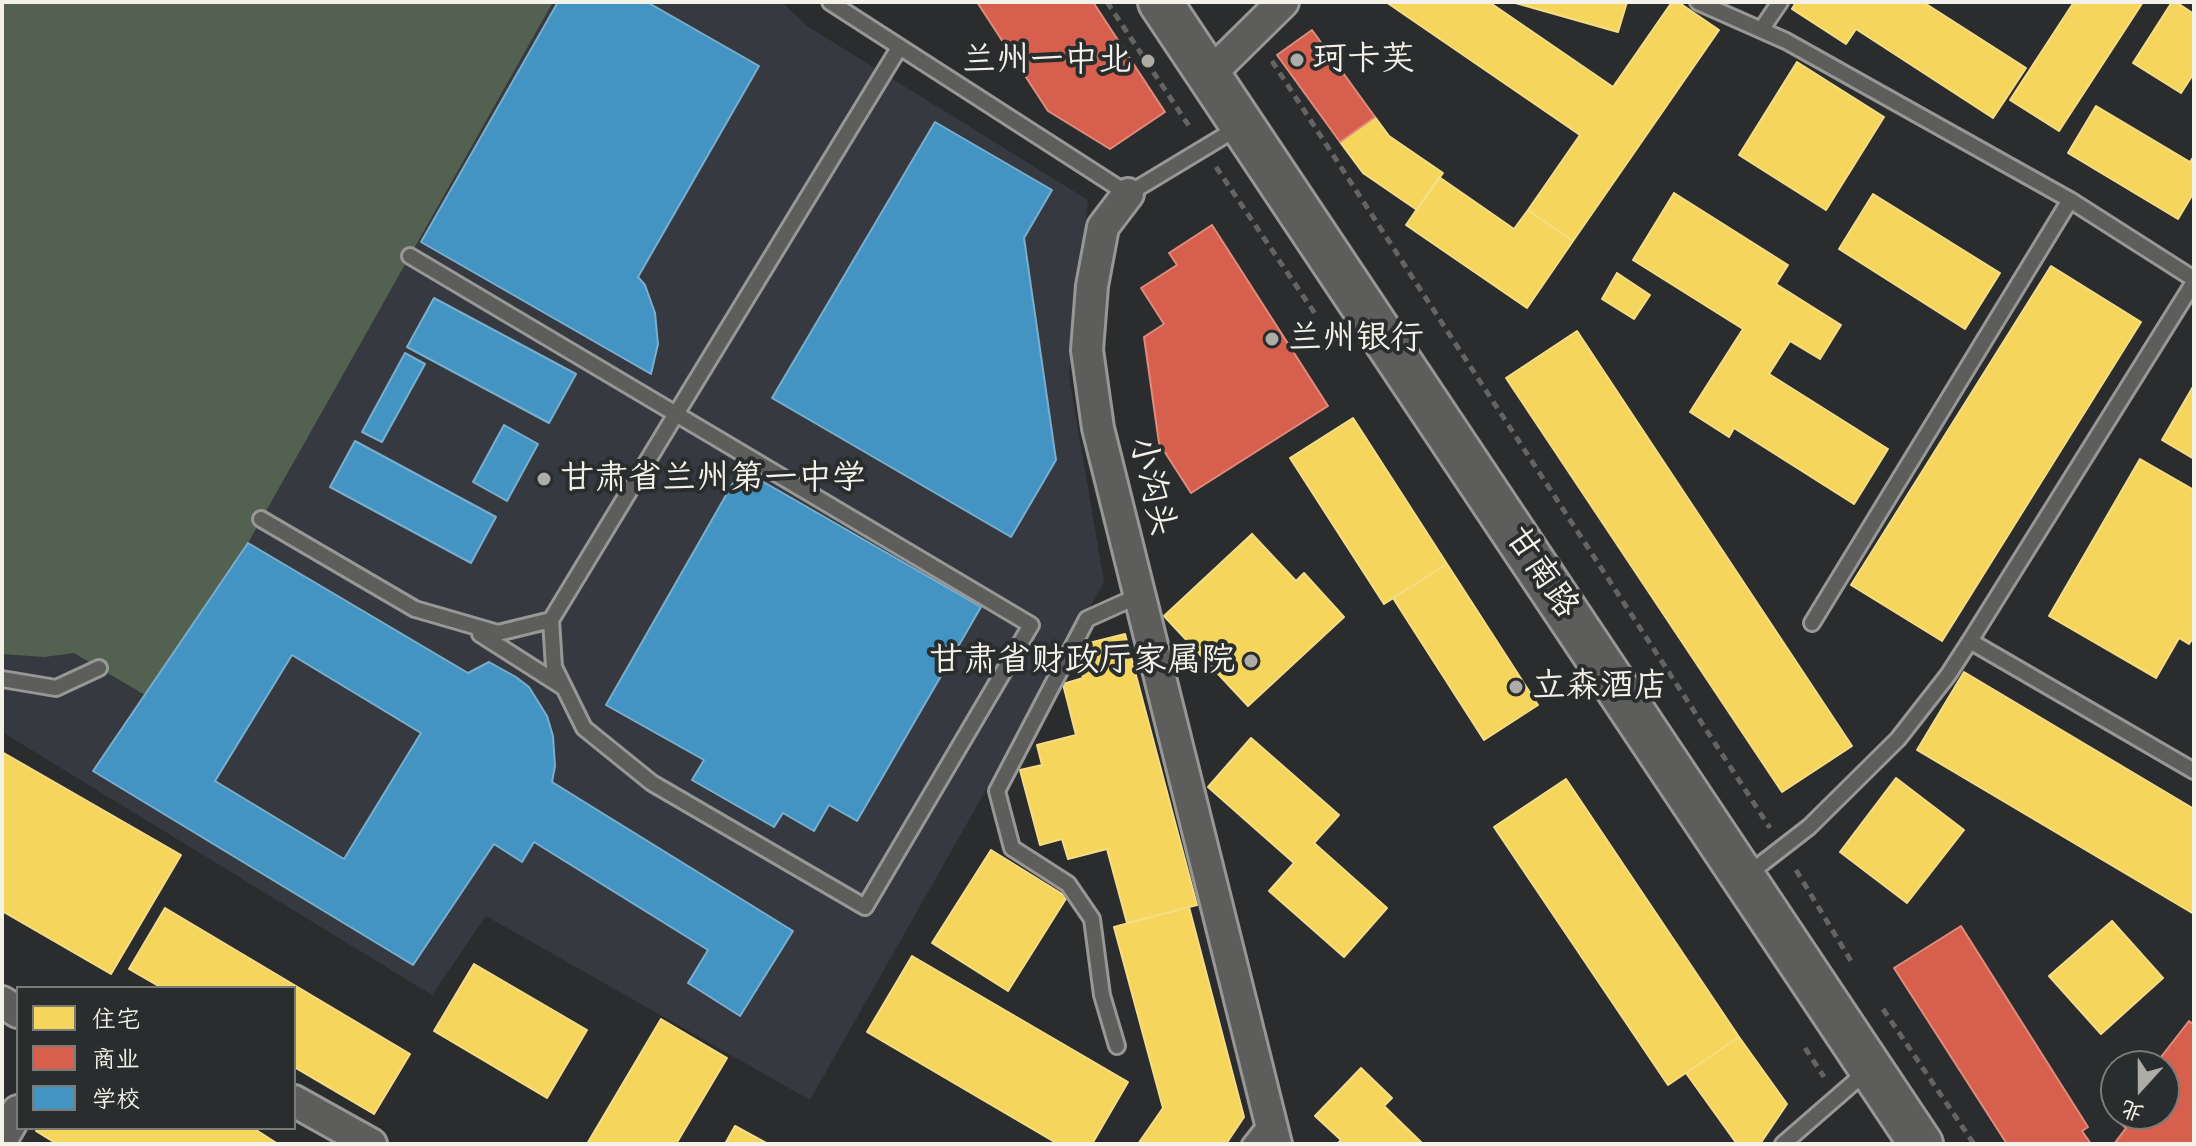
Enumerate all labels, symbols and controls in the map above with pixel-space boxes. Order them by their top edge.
place label: 珂卡芙 [1313,40,1415,80]
place label: 兰州一中北 [962,41,1132,81]
marker: 珂卡芙 [1288,51,1306,69]
marker: 兰州一中北 [1139,52,1157,70]
place label: 兰州银行 [1288,319,1424,359]
marker: 兰州银行 [1263,330,1281,348]
street label: 小沟头 [1119,433,1183,541]
place label: 甘肃省兰州第一中学 [560,459,866,499]
marker: 甘肃省兰州第一中学 [535,470,553,488]
street label: 甘南路 [1496,519,1586,627]
place label: 甘肃省财政厅家属院 [929,641,1235,681]
marker: 甘肃省财政厅家属院 [1242,652,1260,670]
place label: 立森酒店 [1532,667,1668,707]
marker: 立森酒店 [1507,678,1525,696]
legend [16,986,296,1130]
text: 住宅 [92,1004,140,1033]
text: 商业 [92,1044,140,1073]
north arrow [2100,1050,2180,1130]
text: 学校 [92,1084,140,1113]
text: 北 [2117,1094,2147,1128]

